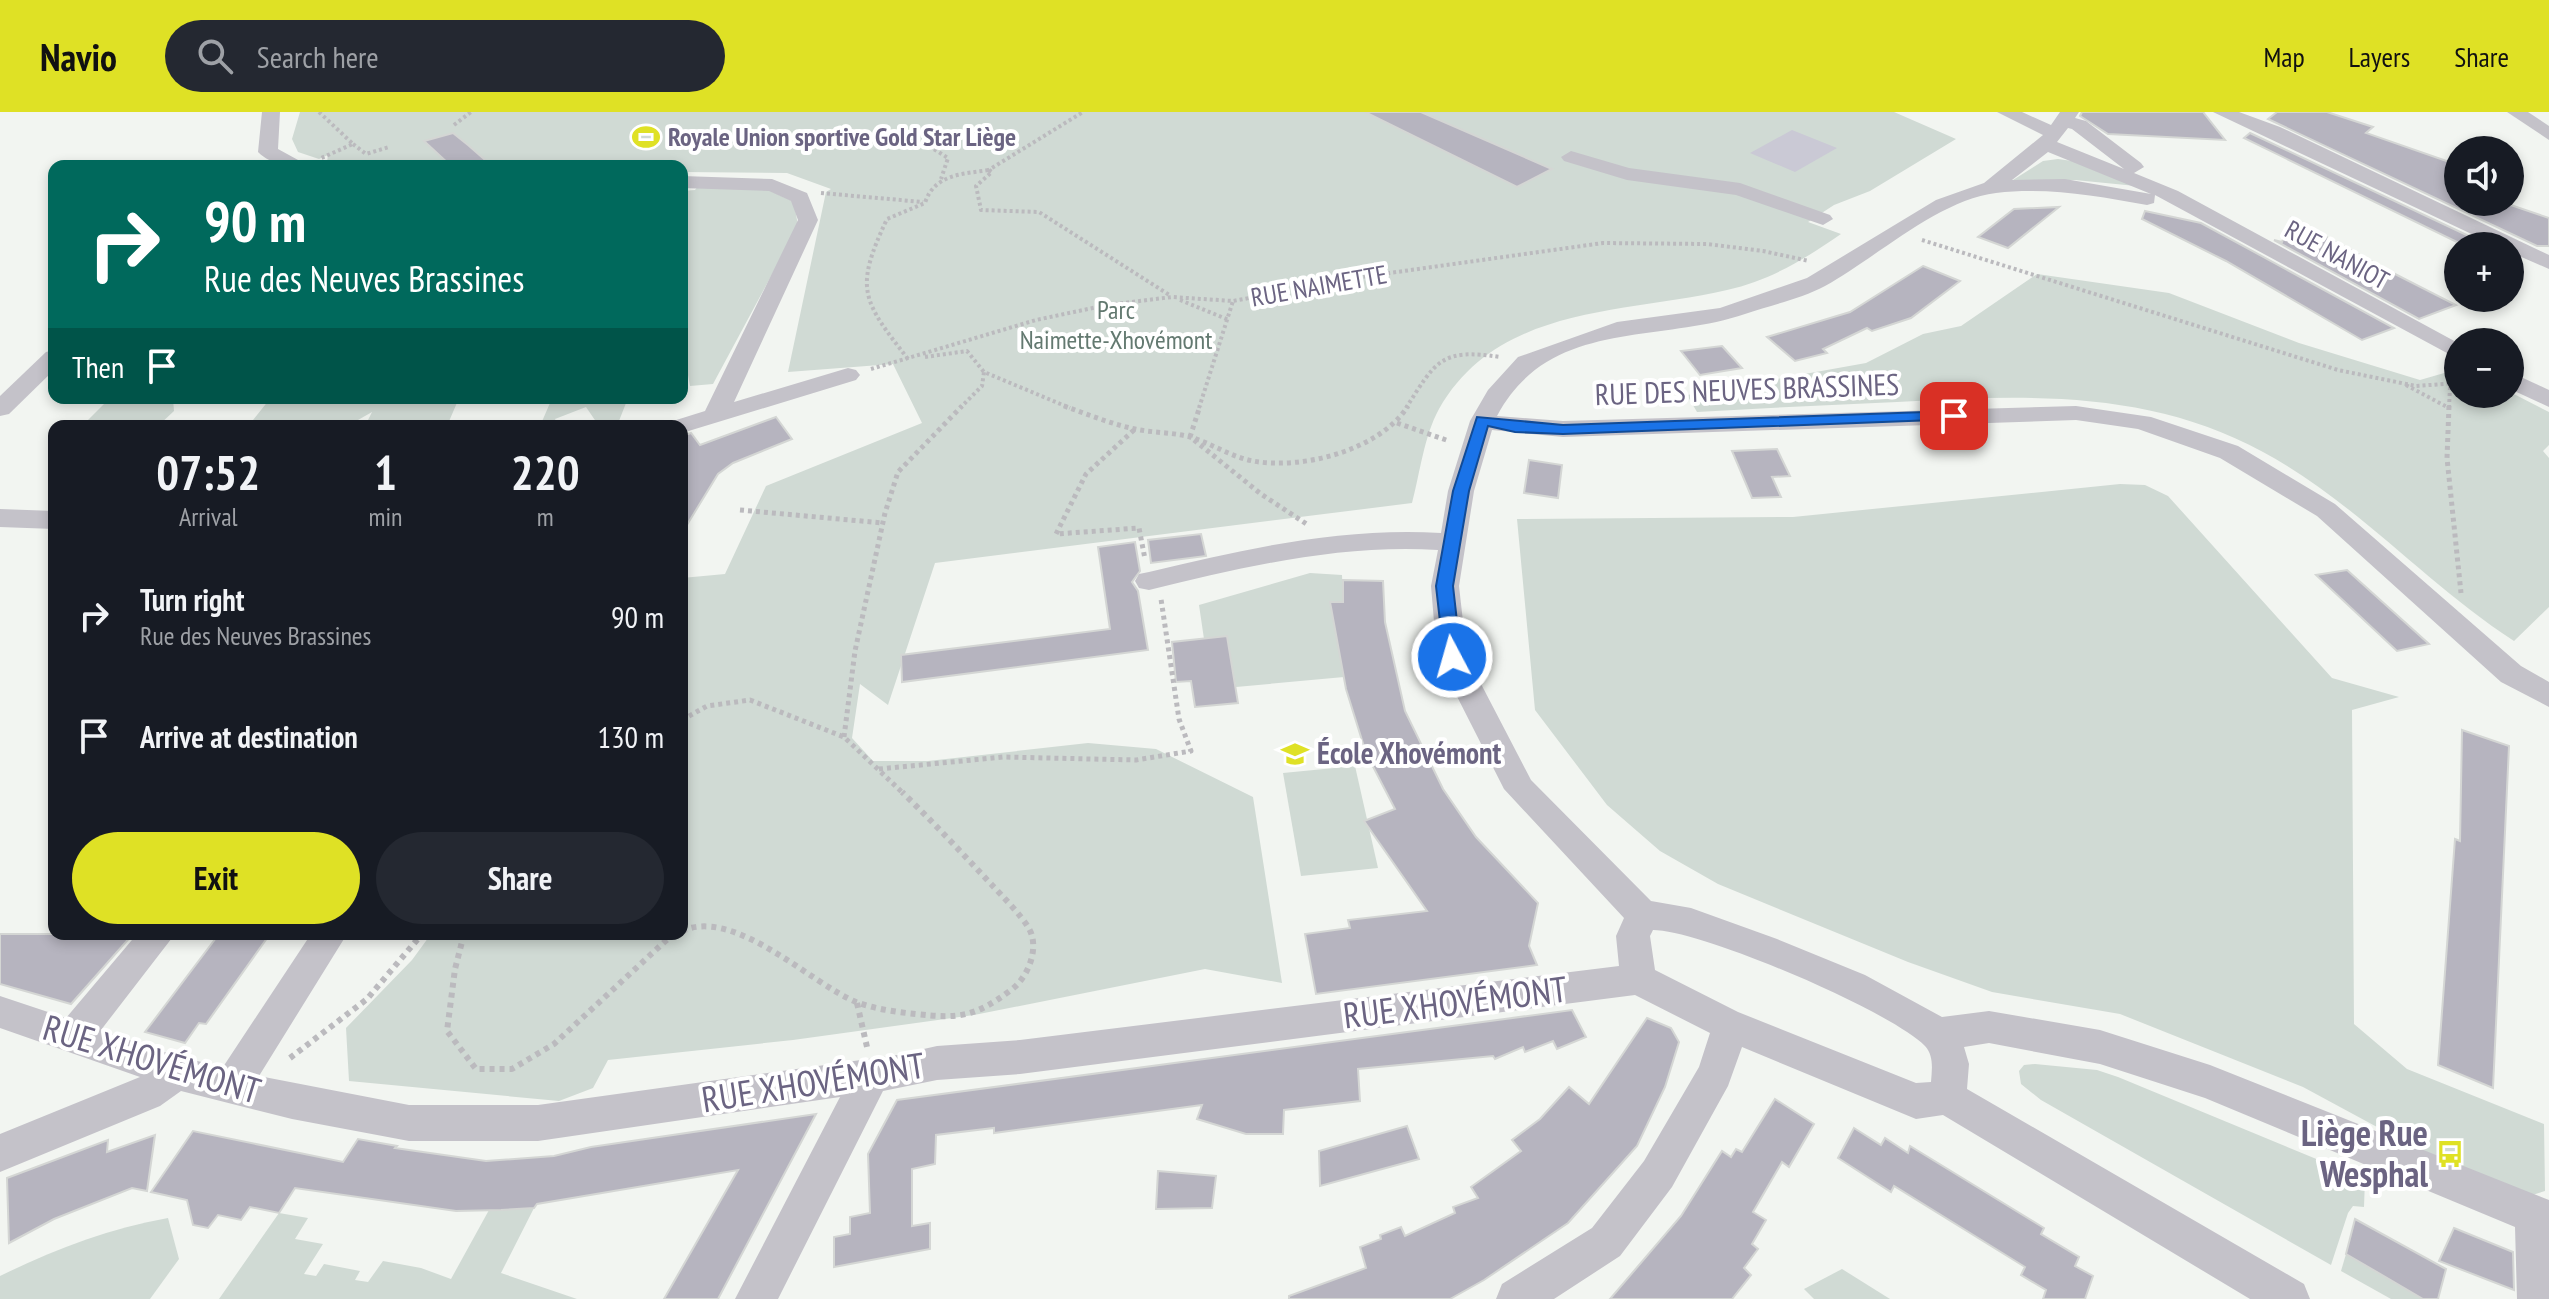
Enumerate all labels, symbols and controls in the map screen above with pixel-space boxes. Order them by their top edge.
search box [165,20,725,92]
text: Navio [40,32,117,81]
icon: search [193,34,237,78]
text: Search here [257,37,379,76]
text: Map [2263,38,2305,75]
text: Layers [2349,38,2410,75]
text: Share [2454,38,2509,75]
place label: Royale Union sportive Gold Star Liège [668,120,1016,153]
sports icon: Royale Union sportive Gold Star Liège [631,122,661,152]
map controls [2444,136,2524,408]
button: sound [2444,136,2524,216]
text: 90 m [204,185,306,257]
icon: right [72,192,176,296]
street label: RUE NANIOT [2279,213,2395,297]
button: + [2444,232,2524,312]
text: Rue des Neuves Brassines [204,255,524,302]
street label: RUE NAIMETTE [1248,257,1390,314]
park label: Parc Naimette-Xhovémont [1020,293,1212,356]
button: − [2444,328,2524,408]
icon: arrive [140,344,184,388]
text: Then [72,347,124,386]
street label: RUE DES NEUVES BRASSINES [1594,364,1900,413]
pin [1920,382,1988,450]
icon: arrive [1932,394,1976,438]
text: 07:52 [156,441,260,503]
text: 1 [374,441,397,503]
text: 220 [511,441,580,503]
text: Arrival [179,500,238,533]
text: min [368,500,402,533]
text: m [537,500,554,533]
text: Turn right [140,580,244,619]
icon: right [72,594,116,638]
text: 90 m [611,597,664,636]
position arrow [1410,615,1494,699]
text: Rue des Neuves Brassines [140,619,371,652]
icon: arrive [72,714,116,758]
text: Arrive at destination [140,717,358,756]
text: 130 m [598,717,664,756]
place label: École Xhovémont [1317,733,1502,772]
school or university icon: École Xhovémont [1280,739,1310,769]
button: Exit [72,832,360,924]
button: Share [376,832,664,924]
street label: RUE XHOVÉMONT [1341,964,1569,1039]
street label: RUE XHOVÉMONT [38,1003,266,1114]
street label: RUE XHOVÉMONT [698,1041,928,1122]
place label: Liège Rue Wesphal [2301,1109,2428,1197]
bus stop icon: Liège Rue Wesphal [2435,1139,2465,1169]

